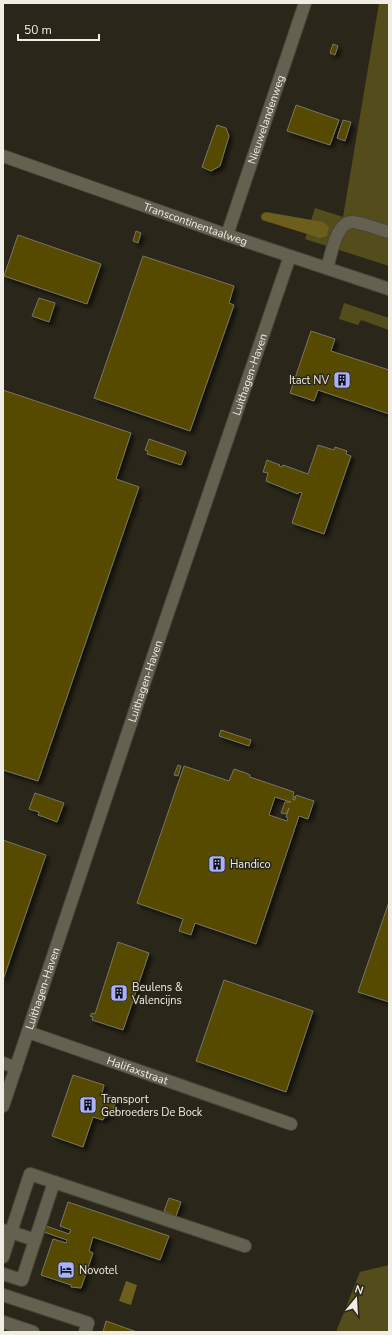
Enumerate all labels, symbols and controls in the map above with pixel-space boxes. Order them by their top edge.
scale bar [18,16,99,42]
text: 50 m [24,22,52,38]
street label: Nieuwelandenweg [244,73,288,166]
street label: Transcontinentaalweg [141,199,249,249]
street label: Luithagen-Haven [229,332,271,418]
building icon: Itact NV [332,370,352,390]
place label: Itact NV [289,373,329,388]
street label: Luithagen-Haven [125,638,166,724]
building icon: Handico [207,854,227,874]
place label: Handico [230,857,271,872]
street label: Luithagen-Haven [22,946,63,1032]
place label: Beulens & Valencijns [131,980,183,1008]
building icon: Beulens & Valencijns [109,983,129,1003]
street label: Halifaxstraat [105,1053,170,1088]
place label: Transport Gebroeders De Bock [101,1092,203,1120]
building icon: Transport Gebroeders De Bock [78,1095,98,1115]
hotel icon: Novotel [56,1260,76,1280]
place label: Novotel [79,1263,118,1278]
north arrow [336,1279,376,1319]
text: N [353,1282,365,1298]

